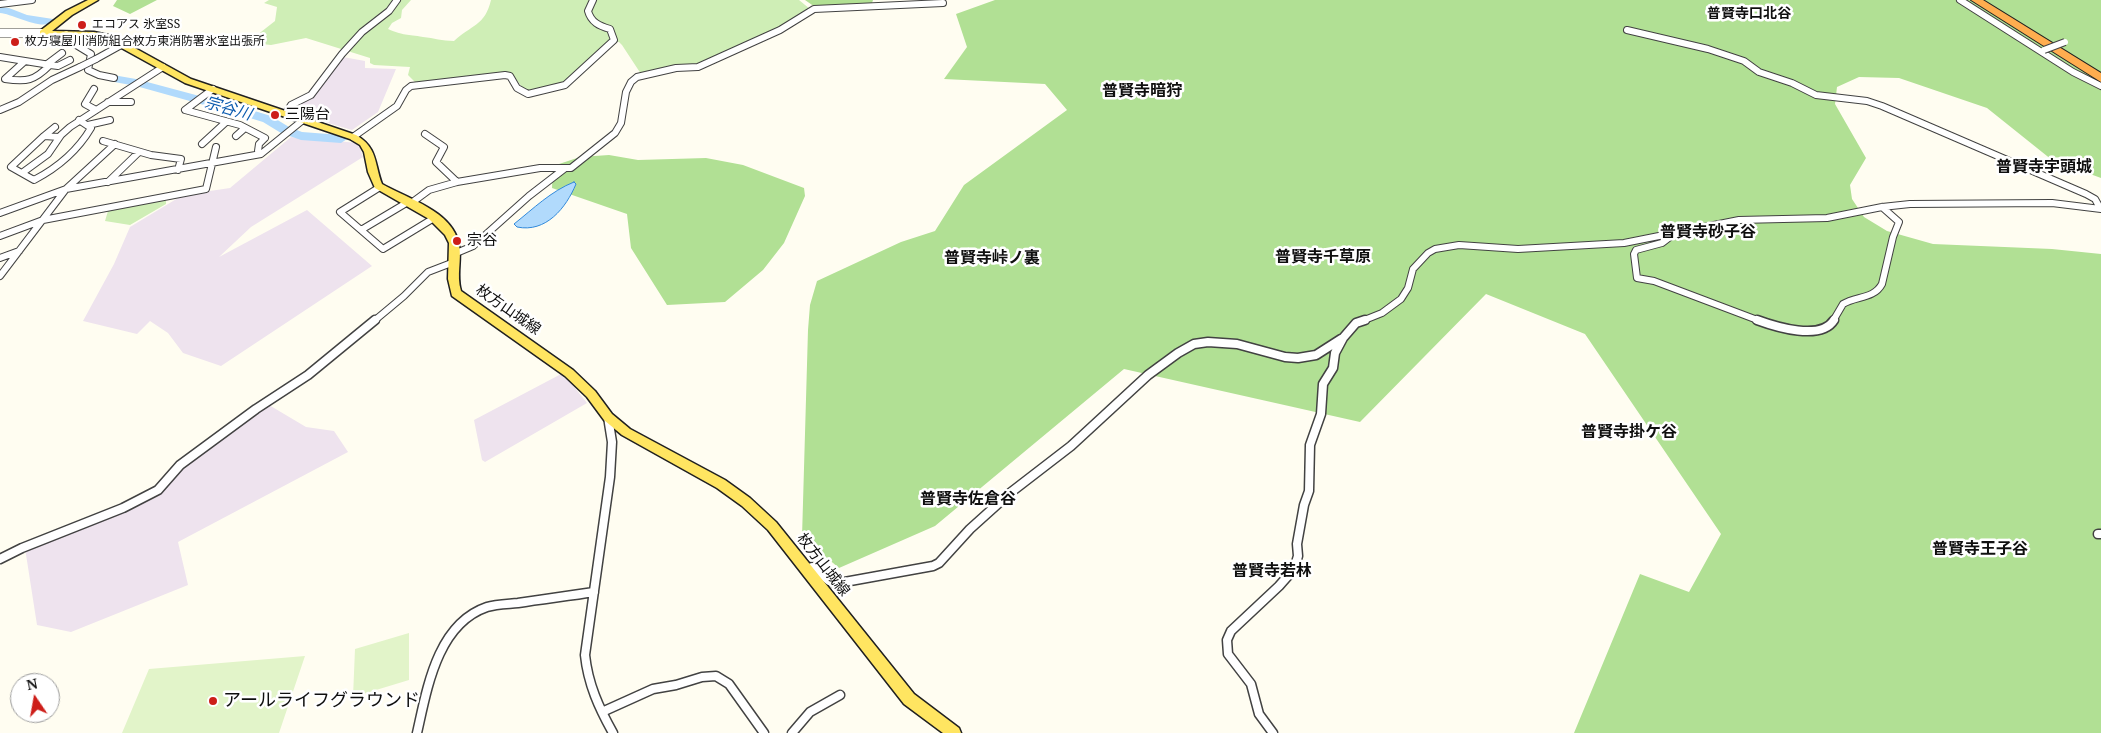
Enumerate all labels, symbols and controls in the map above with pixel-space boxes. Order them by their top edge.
district label: 普賢寺口北谷 [1707,6,1791,22]
place label: エコアス 氷室SS [92,18,180,32]
marker: エコアス 氷室SS [76,19,88,31]
place label: 枚方寝屋川消防組合枚方東消防署氷室出張所 [25,35,265,49]
marker: 枚方寝屋川消防組合枚方東消防署氷室出張所 [9,36,21,48]
district label: 普賢寺暗狩 [1102,81,1182,101]
water label: 宗谷川 [202,93,254,125]
place label: 三陽台 [285,106,330,124]
marker: 三陽台 [269,109,281,121]
district label: 普賢寺宇頭城 [1996,157,2092,177]
district label: 普賢寺砂子谷 [1660,222,1756,242]
place label: 宗谷 [467,232,497,250]
marker: 宗谷 [451,235,463,247]
district label: 普賢寺千草原 [1275,247,1371,267]
district label: 普賢寺峠ノ裏 [944,248,1040,268]
street label: 枚方山城線 [472,281,544,339]
district label: 普賢寺掛ケ谷 [1581,422,1677,442]
district label: 普賢寺佐倉谷 [920,489,1016,509]
street label: 枚方山城線 [793,530,853,600]
district label: 普賢寺王子谷 [1932,539,2028,559]
district label: 普賢寺若林 [1232,561,1312,581]
north arrow [10,673,60,723]
text: N [25,673,39,694]
place label: アールライフグラウンド [223,690,420,712]
marker: アールライフグラウンド [207,695,219,707]

